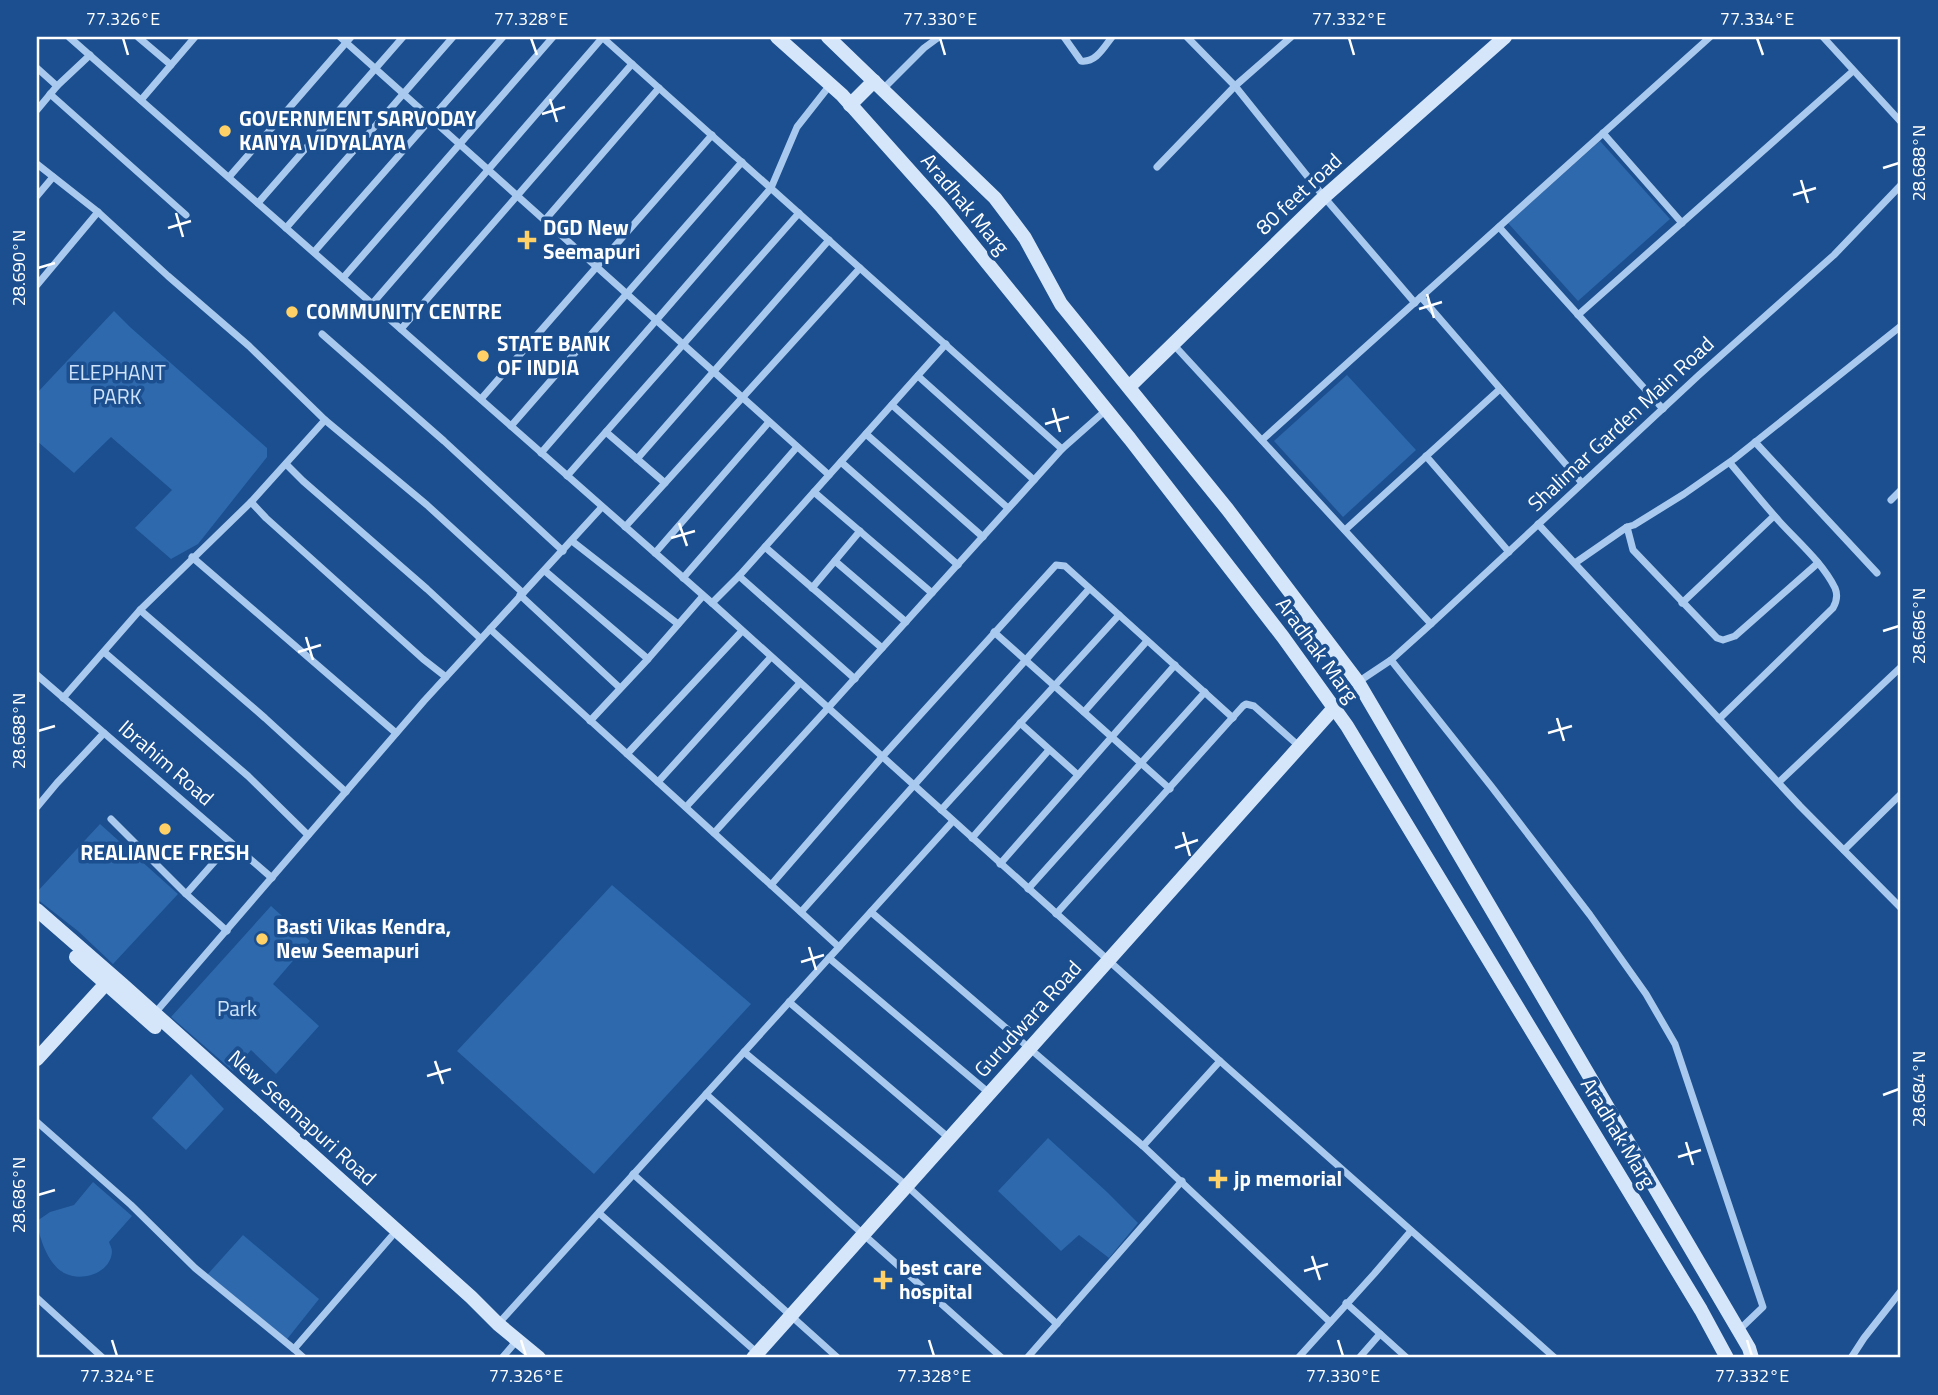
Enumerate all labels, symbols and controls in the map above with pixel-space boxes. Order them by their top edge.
text: 77.326°E [86,5,160,32]
text: 77.328°E [494,5,568,32]
text: 77.330°E [903,5,977,32]
text: 77.332°E [1312,5,1386,32]
text: 77.334°E [1720,5,1794,32]
place label: GOVERNMENT SARVODAY KANYA VIDYALAYA [239,102,477,158]
marker: GOVERNMENT SARVODAY KANYA VIDYALAYA [217,123,233,139]
text: 28.688°N [1905,125,1932,201]
street label: 80 feet road [1248,145,1349,242]
street label: Aradhak Marg [914,146,1018,261]
place label: DGD New Seemapuri [543,211,640,267]
text: 28.690°N [5,230,32,306]
marker: DGD New Seemapuri [517,230,537,250]
place label: COMMUNITY CENTRE [306,295,502,327]
marker: COMMUNITY CENTRE [284,304,300,320]
place label: STATE BANK OF INDIA [497,327,611,383]
street label: Shalimar Garden Main Road [1520,328,1721,518]
marker: STATE BANK OF INDIA [475,348,491,364]
park label: ELEPHANT PARK [68,356,166,412]
text: 28.686°N [1905,588,1932,664]
street label: Aradhak Marg [1268,590,1367,709]
text: 28.688°N [5,693,32,769]
street label: Ibrahim Road [112,712,221,813]
marker: REALIANCE FRESH [157,821,173,837]
place label: REALIANCE FRESH [80,836,250,868]
place label: Basti Vikas Kendra, New Seemapuri [276,910,451,966]
marker: Basti Vikas Kendra, New Seemapuri [254,931,270,947]
street label: Gurudwara Road [966,953,1089,1084]
park label: Park [217,992,257,1024]
street label: New Seemapuri Road [221,1042,384,1193]
text: 28.684°N [1905,1051,1932,1127]
street label: Aradhak Marg [1573,1071,1665,1194]
text: 28.686°N [5,1157,32,1233]
place label: jp memorial [1233,1162,1342,1194]
marker: jp memorial [1208,1169,1228,1189]
place label: best care hospital [899,1251,982,1307]
marker: best care hospital [873,1270,893,1290]
text: 77.324°E [80,1362,154,1389]
text: 77.326°E [489,1362,563,1389]
text: 77.328°E [897,1362,971,1389]
text: 77.330°E [1306,1362,1380,1389]
text: 77.332°E [1715,1362,1789,1389]

